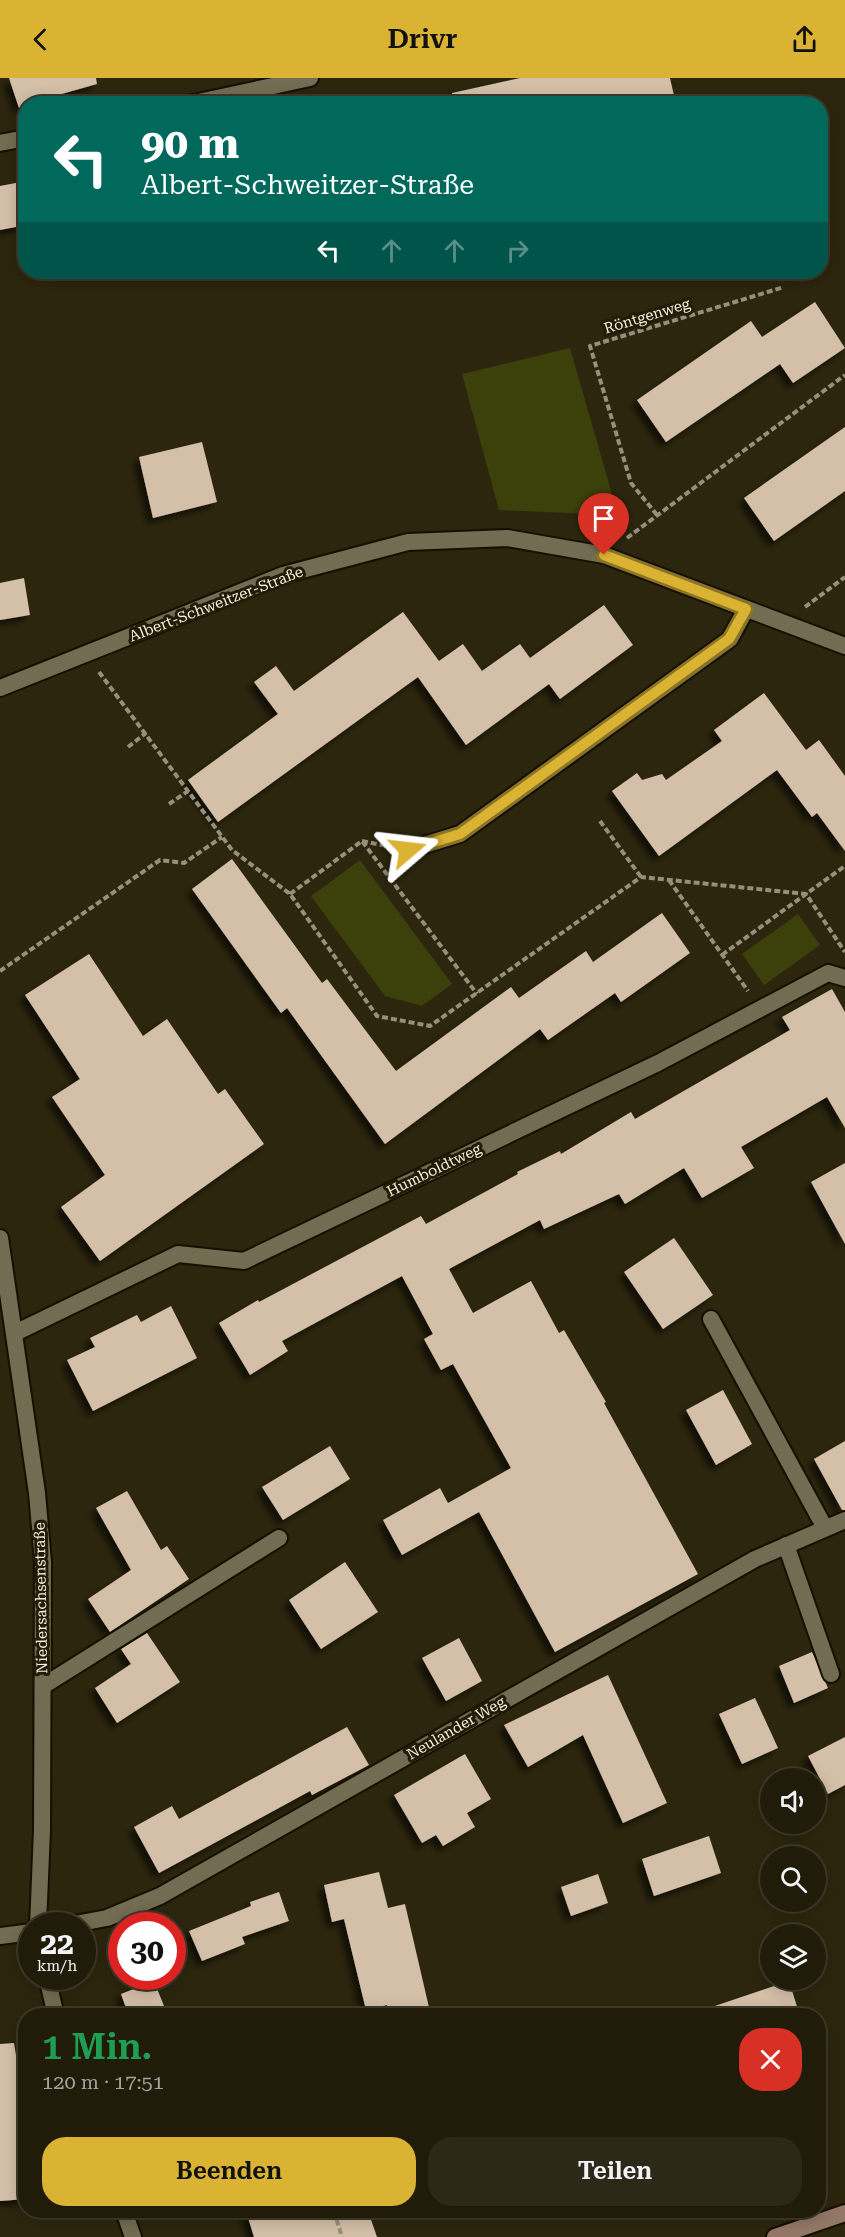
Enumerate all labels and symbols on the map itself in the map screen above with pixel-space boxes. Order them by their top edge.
street label: Röntgenweg [602,294,693,338]
pin [578,493,629,555]
street label: Albert-Schweitzer-Straße [126,562,306,646]
position arrow [376,818,440,882]
street label: Humboldtweg [384,1139,485,1201]
street label: Niedersachsenstraße [31,1522,51,1674]
street label: Neulander Weg [403,1692,509,1764]
speed limit sign: 30 [108,1912,186,1990]

